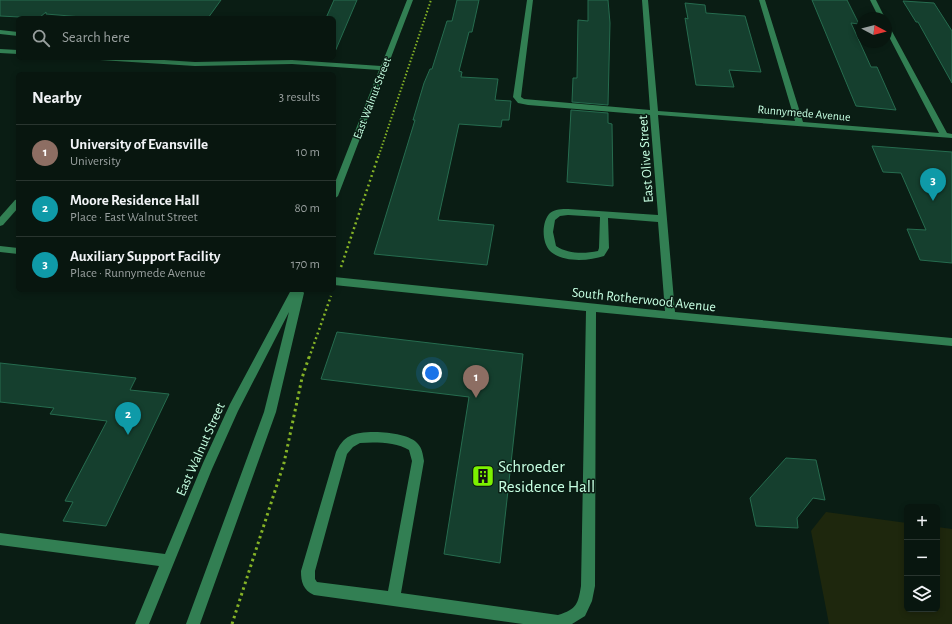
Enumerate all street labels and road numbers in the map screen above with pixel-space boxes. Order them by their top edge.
street label: East Walnut Street [351,55,393,140]
street label: Runnymede Avenue [757,103,851,124]
street label: East Olive Street [636,114,656,203]
street label: South Rotherwood Avenue [571,285,717,315]
street label: East Walnut Street [174,400,228,498]

